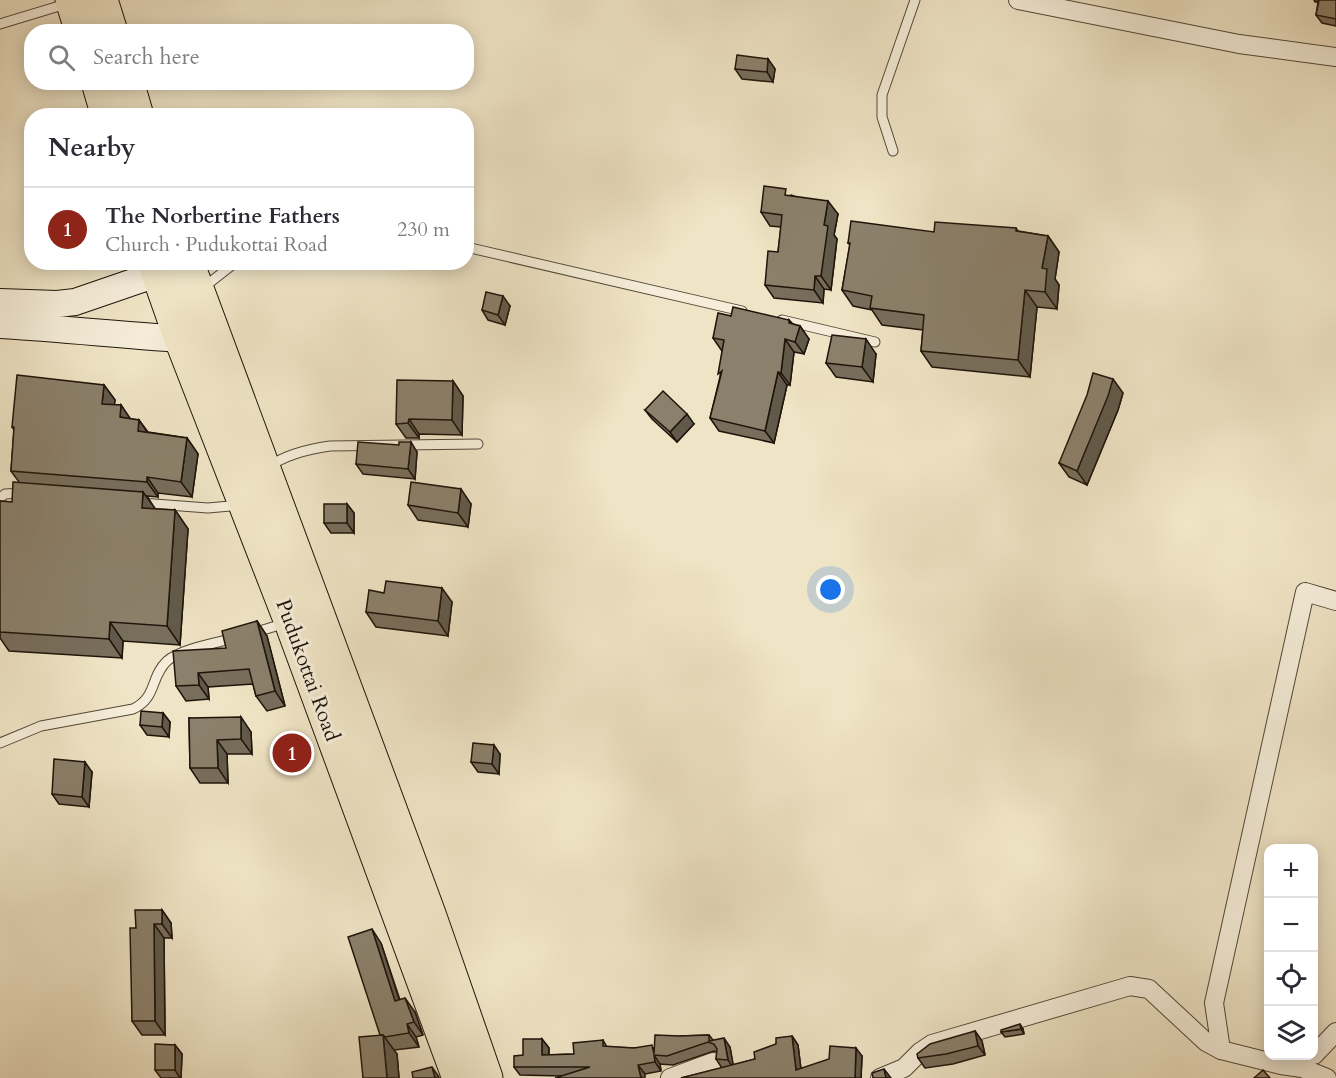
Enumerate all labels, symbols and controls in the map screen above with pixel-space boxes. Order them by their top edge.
search box [24,24,474,90]
icon: search [45,41,78,74]
text: Search here [93,42,200,72]
text: Nearby [48,130,136,165]
text: The Norbertine Fathers [105,201,340,231]
text: 1 [62,216,73,243]
text: 230 m [397,216,450,243]
text: Church · Pudukottai Road [105,231,328,258]
your location [816,575,845,604]
street label: Pudukottai Road [268,595,347,745]
pin: 1 [272,730,312,776]
map controls [1264,844,1318,1060]
button: + [1264,844,1318,898]
button: − [1264,898,1318,952]
button: locate [1264,952,1318,1006]
button: layers [1264,1006,1318,1060]

